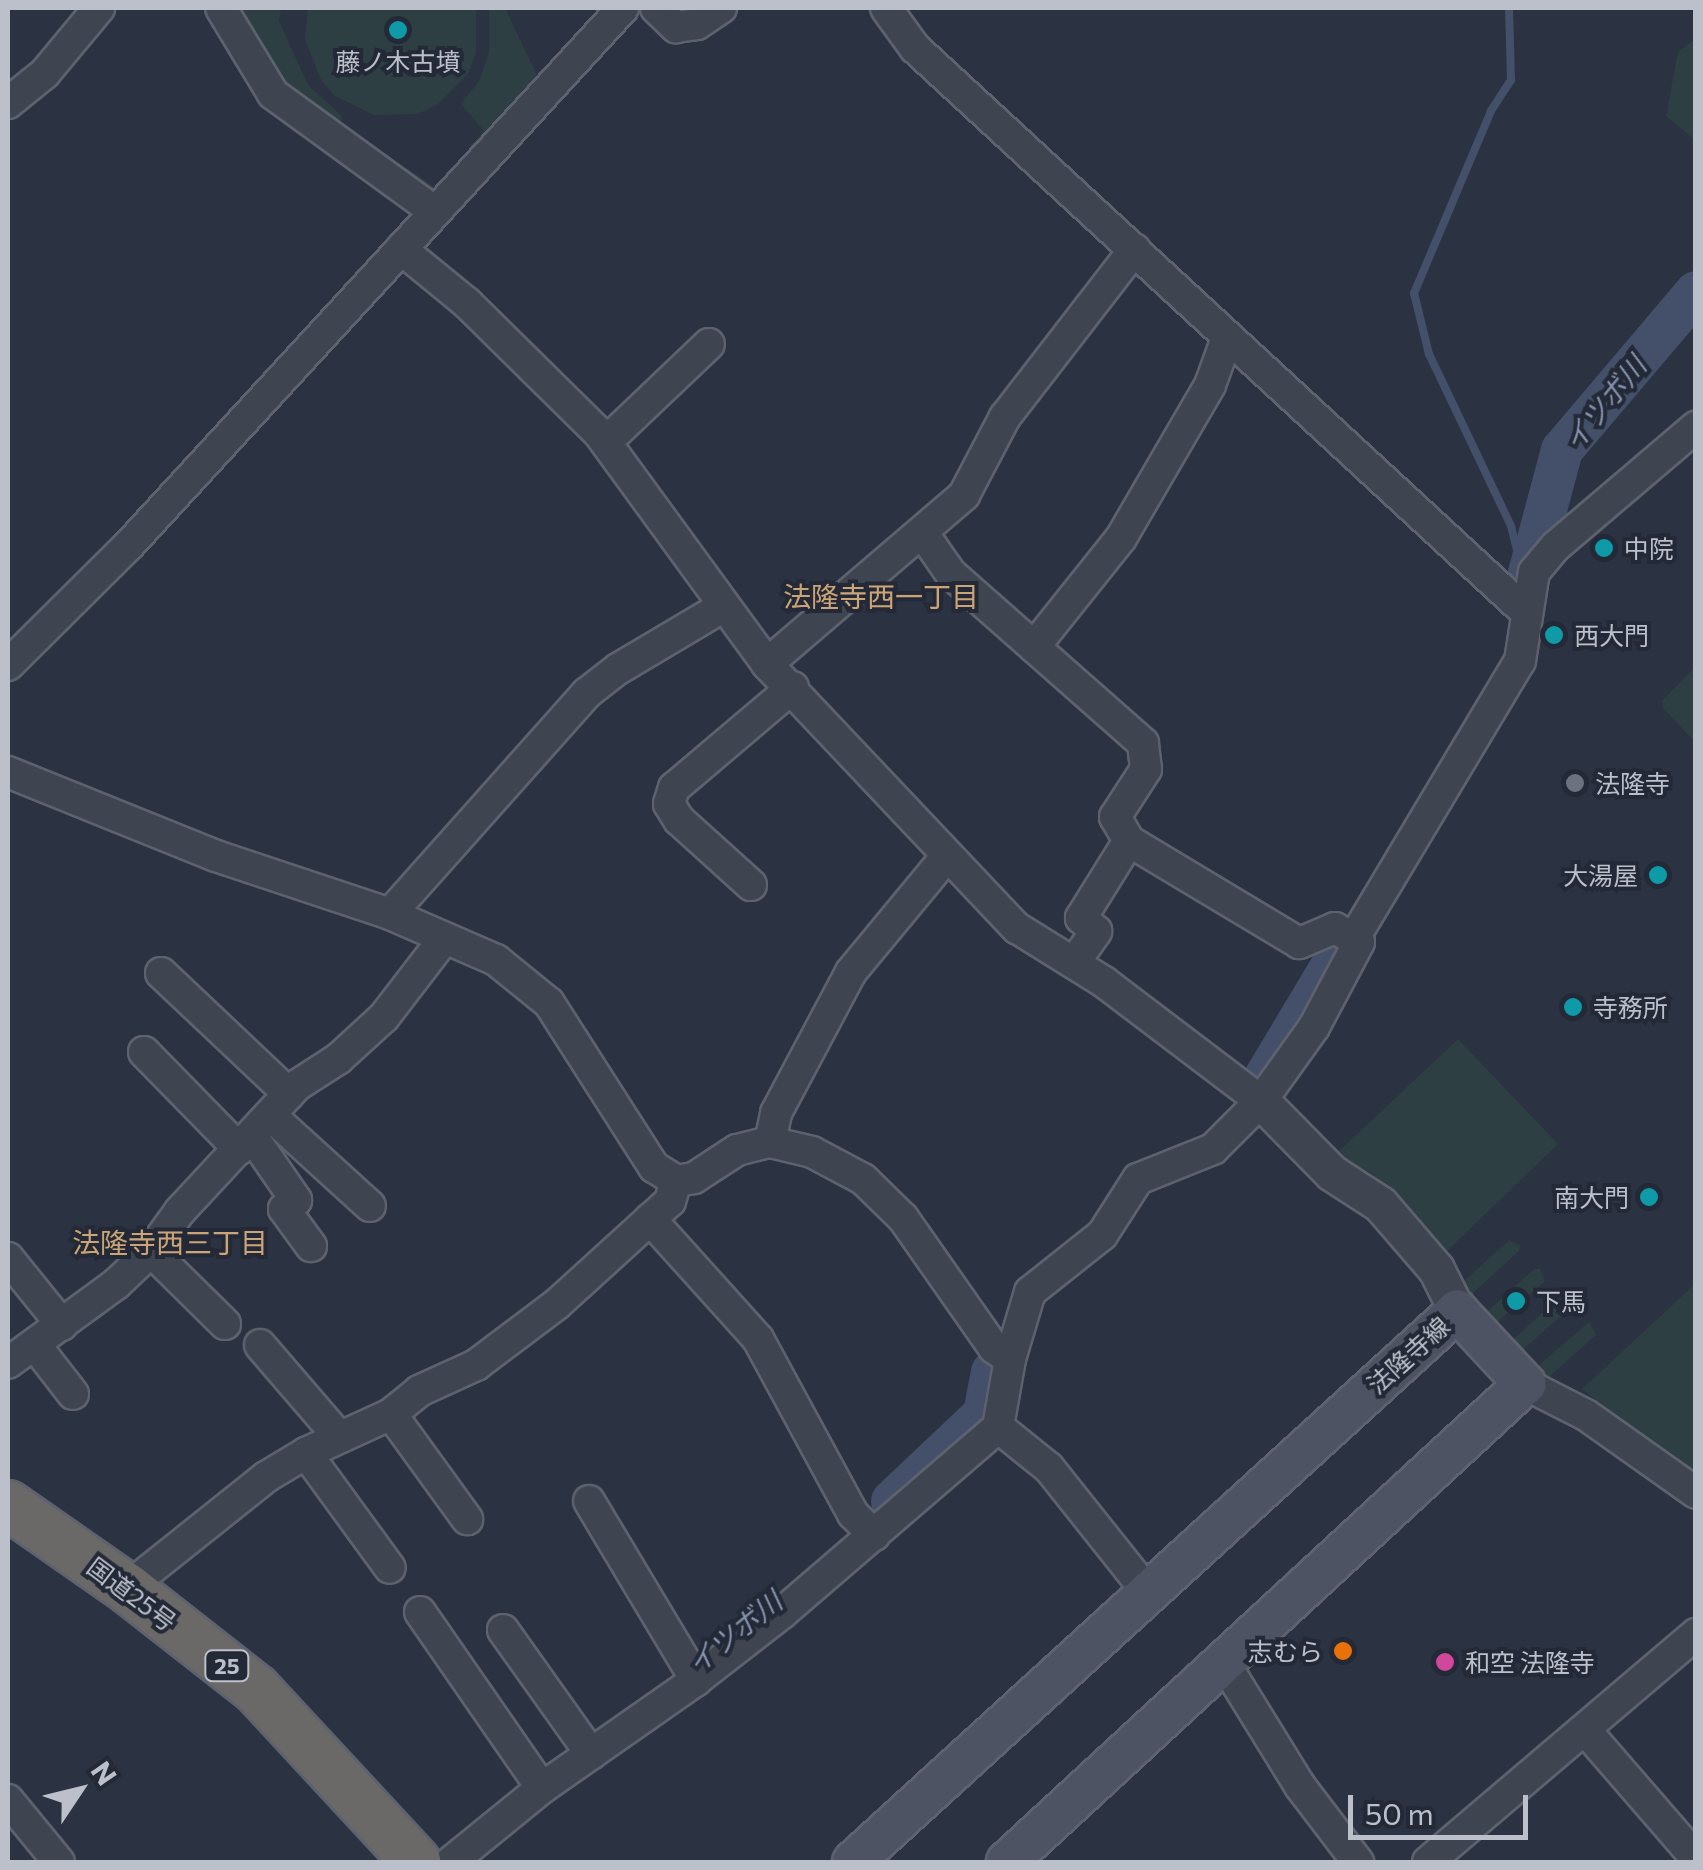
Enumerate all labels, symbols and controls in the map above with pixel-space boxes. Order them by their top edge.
marker: 藤ノ木古墳 [387,19,409,41]
place label: 藤ノ木古墳 [336,46,460,76]
water label: イツボ川 [1556,349,1652,457]
place label: 中院 [1624,533,1674,563]
marker: 中院 [1593,537,1615,559]
district label: 法隆寺西一丁目 [783,579,979,613]
place label: 西大門 [1574,620,1649,650]
marker: 西大門 [1543,624,1565,646]
place label: 法隆寺 [1595,768,1670,798]
marker: 法隆寺 [1564,772,1586,794]
place label: 大湯屋 [1563,860,1638,890]
marker: 大湯屋 [1647,864,1669,886]
place label: 寺務所 [1593,992,1668,1022]
marker: 寺務所 [1562,996,1584,1018]
place label: 南大門 [1554,1182,1629,1212]
marker: 南大門 [1638,1186,1660,1208]
district label: 法隆寺西三丁目 [72,1225,268,1259]
place label: 下馬 [1536,1286,1586,1316]
marker: 下馬 [1505,1290,1527,1312]
street label: 法隆寺線 [1361,1310,1455,1400]
street label: 国道25号 [82,1551,182,1637]
water label: イツボ川 [680,1584,788,1680]
place label: 志むら [1248,1636,1323,1666]
marker: 志むら [1332,1640,1354,1662]
place label: 和空 法隆寺 [1465,1647,1595,1677]
road number: 25 [202,1649,252,1683]
marker: 和空 法隆寺 [1434,1651,1456,1673]
north arrow [30,1740,130,1840]
text: N [85,1754,125,1791]
scale bar [1353,1775,1533,1837]
text: 50 m [1365,1794,1434,1831]

